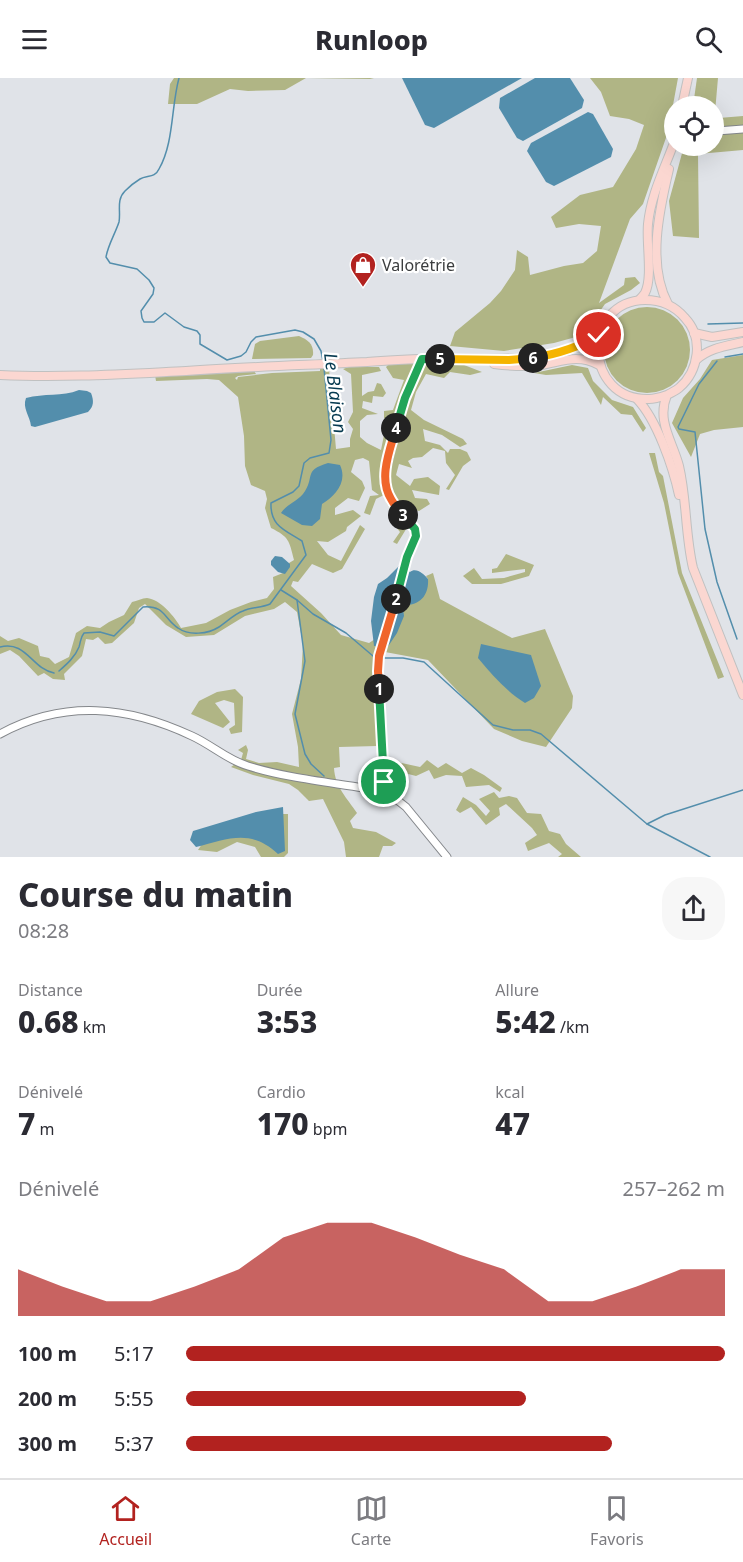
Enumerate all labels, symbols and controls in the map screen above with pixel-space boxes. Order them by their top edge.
text: Runloop [315,21,428,58]
icon: menu [18,23,51,56]
icon: search [692,23,725,56]
map controls [664,96,724,156]
button: locate [664,96,724,156]
shop icon: Valorétrie [348,250,378,288]
place label: Valorétrie [382,254,455,276]
pin [573,309,624,360]
icon: check [582,318,615,351]
pin: 6 [518,343,548,373]
pin: 5 [425,344,455,374]
text: 6 [528,347,538,369]
text: 5 [435,348,445,370]
water label: Le Blaison [319,351,353,435]
pin: 4 [381,413,411,443]
text: 4 [391,417,401,439]
pin: 3 [388,500,418,530]
text: 3 [398,504,408,526]
pin: 2 [381,584,411,614]
text: 2 [391,588,401,610]
pin: 1 [364,674,394,704]
text: 1 [374,678,384,700]
pin [358,756,409,807]
icon: arrive [367,765,400,798]
text: Course du matin [18,872,293,917]
button: share [662,877,725,940]
text: 08:28 [18,917,69,944]
text: Distance [18,979,83,1001]
text: Durée [257,979,303,1001]
text: Allure [495,979,539,1001]
text: 0.68 [18,1001,79,1042]
text: 3:53 [257,1001,317,1042]
text: 5:42 [495,1001,556,1042]
text: km [79,1016,106,1038]
text: /km [556,1016,590,1038]
text: Dénivelé [18,1081,83,1103]
text: Cardio [257,1081,306,1103]
text: kcal [495,1081,525,1103]
text: 7 [18,1103,35,1144]
text: 170 [257,1103,309,1144]
text: 47 [495,1103,530,1144]
text: m [35,1118,54,1140]
text: bpm [309,1118,348,1140]
text: Dénivelé [18,1175,99,1202]
text: 257–262 m [622,1175,725,1202]
text: 100 m [18,1340,77,1367]
text: 5:17 [114,1340,154,1367]
text: 200 m [18,1385,77,1412]
text: 5:55 [114,1385,154,1412]
text: 300 m [18,1430,77,1457]
text: 5:37 [114,1430,154,1457]
tab: Accueil [99,1492,152,1550]
tab: Carte [351,1492,391,1550]
tab: Favoris [590,1492,644,1550]

